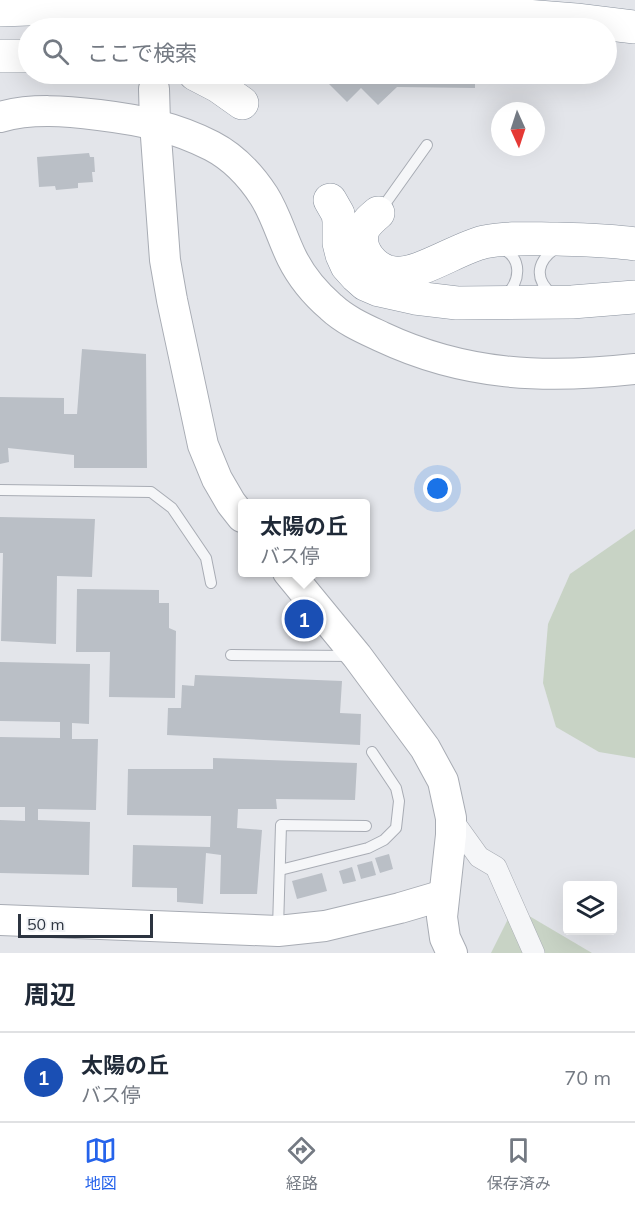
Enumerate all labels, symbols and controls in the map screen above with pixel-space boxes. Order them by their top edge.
search box [18,18,617,84]
icon: search [39,35,72,68]
text: ここで検索 [87,39,197,67]
north arrow [491,102,545,156]
your location [423,474,452,503]
popup [238,499,370,577]
text: 太陽の丘 [260,512,348,540]
text: バス停 [260,543,320,568]
pin: 1 [284,596,324,642]
map controls [563,881,617,935]
button: layers [563,881,617,935]
scale bar [18,911,153,938]
text: 50 m [27,914,64,934]
text: 周辺 [24,978,76,1011]
text: 太陽の丘 [81,1051,169,1079]
text: 1 [38,1065,50,1090]
text: 70 m [564,1065,611,1090]
text: バス停 [81,1082,141,1107]
tab: 地図 [84,1134,117,1194]
tab: 経路 [285,1134,318,1194]
tab: 保存済み [487,1134,551,1194]

